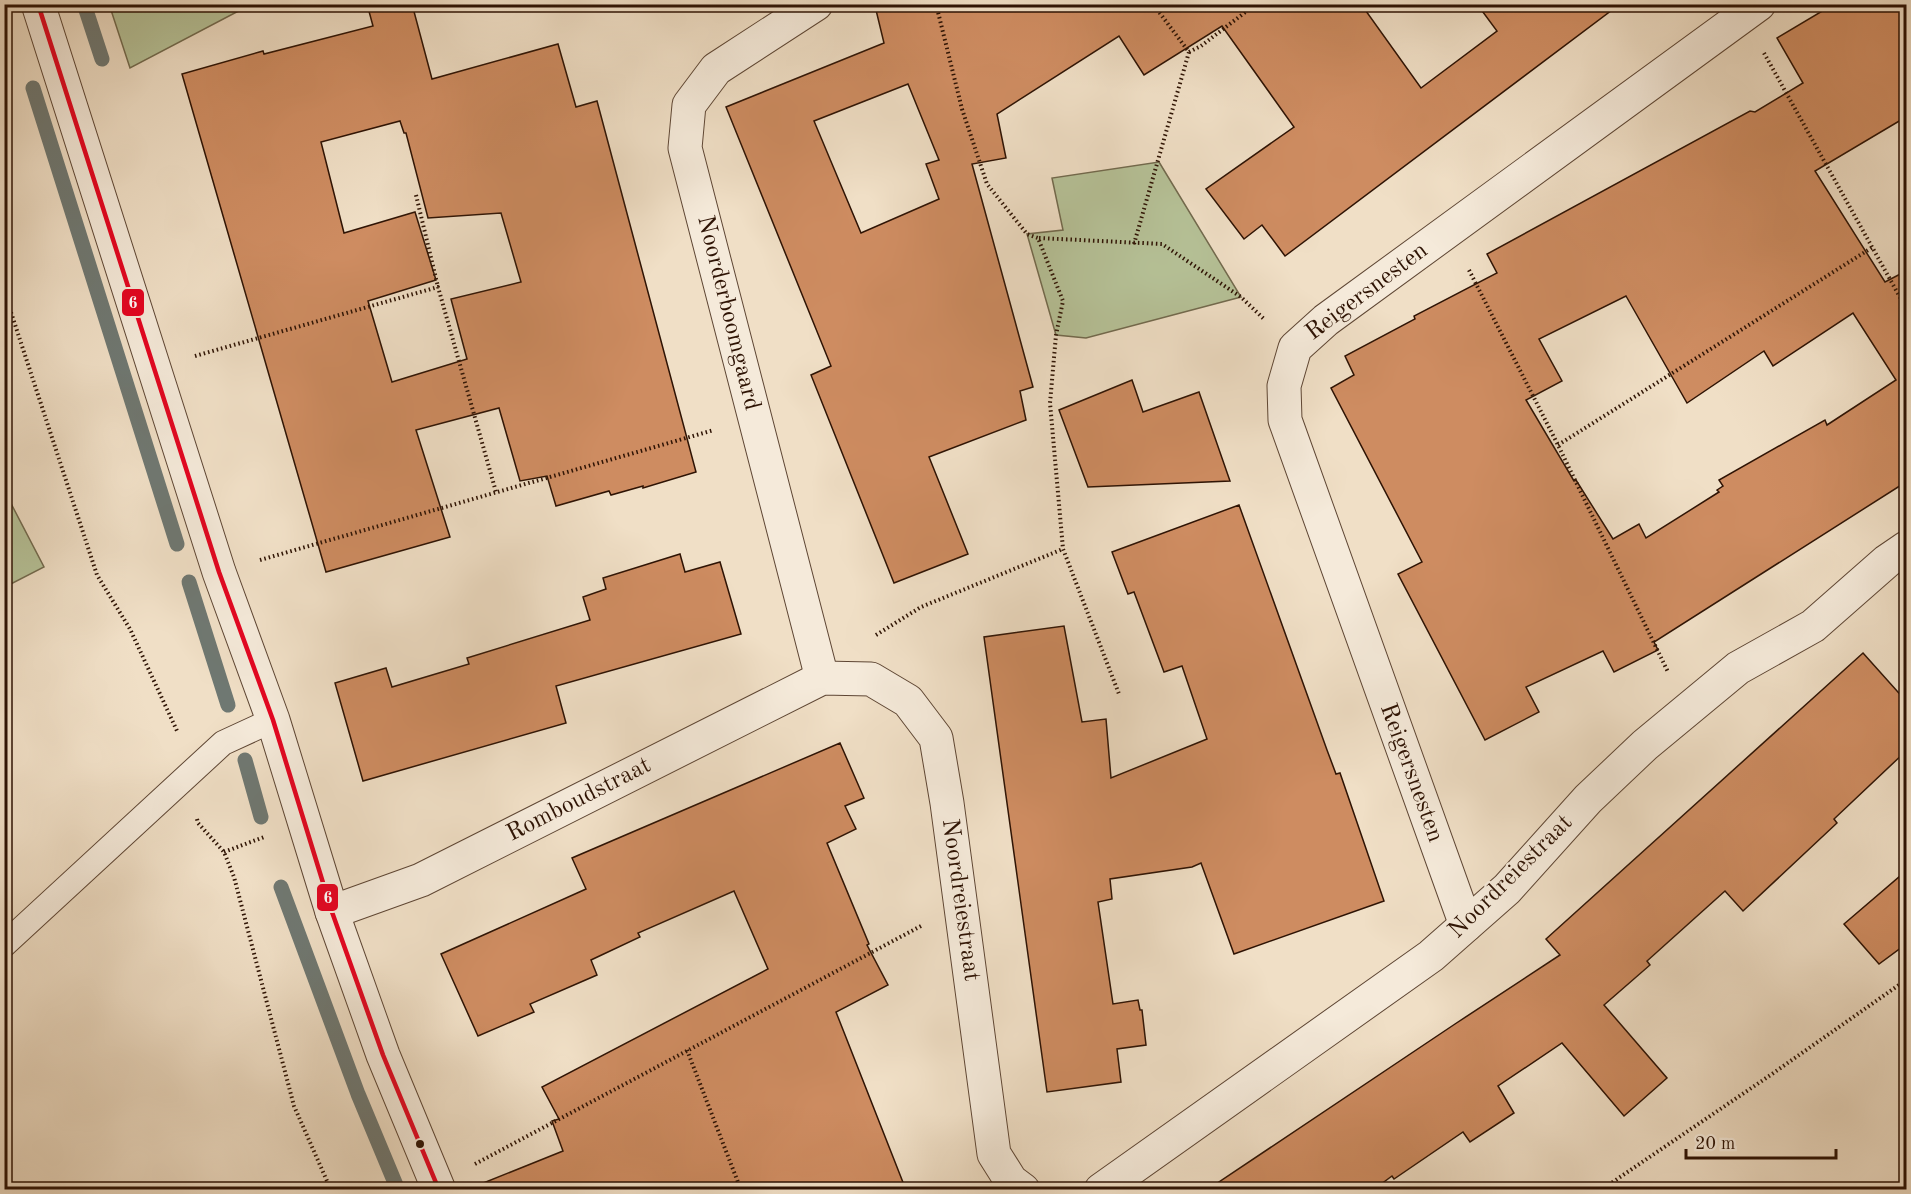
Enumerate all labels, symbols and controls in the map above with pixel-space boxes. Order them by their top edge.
street label: Noorderboomgaard [692,213,764,413]
street label: Reigersnesten [1302,239,1432,345]
line badge: 6 [121,288,145,317]
text: 6 [128,296,138,312]
street label: Reigersnesten [1375,700,1447,846]
street label: Romboudstraat [503,753,655,847]
street label: Noordreiestraat [1445,811,1577,943]
street label: Noordreiestraat [937,817,983,983]
line badge: 6 [316,883,339,912]
text: 6 [323,891,333,907]
scale bar [1686,1122,1836,1160]
text: 20 m [1695,1135,1735,1153]
unlabelled marker [414,1138,426,1150]

